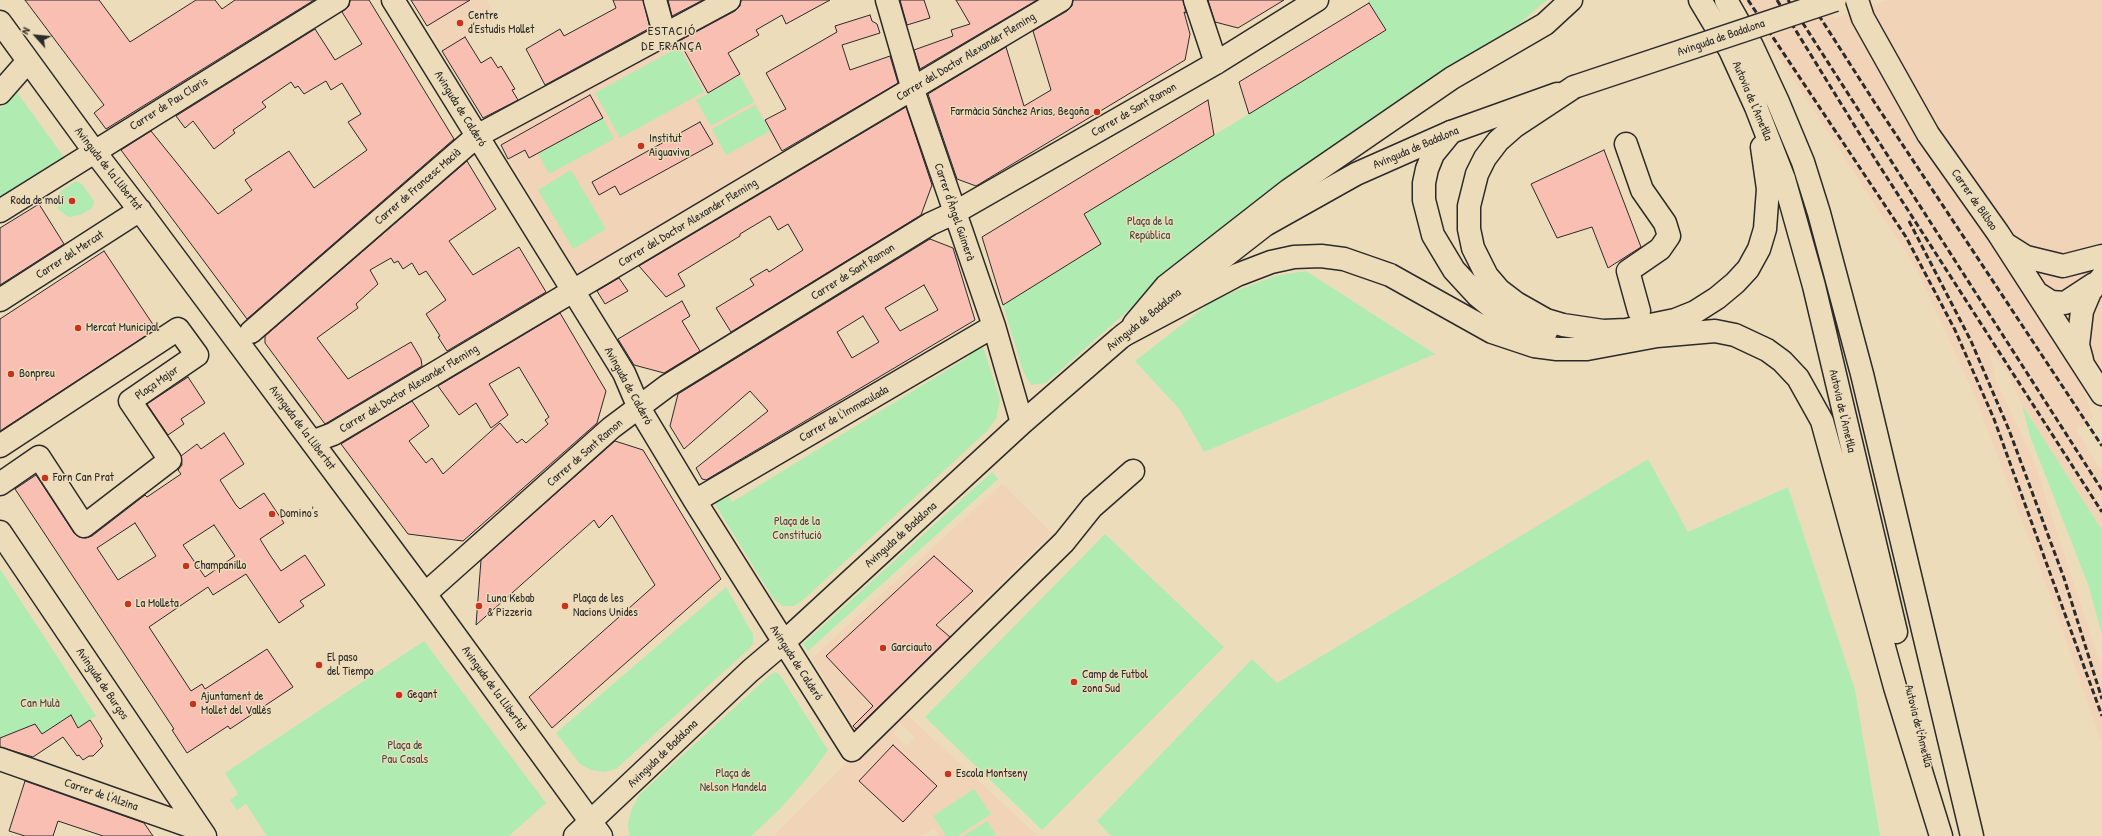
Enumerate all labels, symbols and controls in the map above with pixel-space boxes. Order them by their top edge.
place label: Centre d'Estudis Mollet [468,9,534,37]
street label: Carrer del Doctor Alexander Fleming [894,10,1038,104]
north arrow [16,16,56,56]
street label: Avinguda de Badalona [1675,16,1767,60]
marker: Centre d'Estudis Mollet [455,18,465,28]
district label: ESTACIÓ DE FRANÇA [641,24,703,55]
text: N [18,25,33,36]
street label: Autovia de l'Ametlla [1729,59,1775,143]
street label: Avinguda de Calderó [431,68,489,150]
street label: Carrer de Pau Claris [127,74,211,134]
street label: Carrer de Sant Ramon [1089,80,1179,140]
place label: Farmàcia Sánchez Arias, Begoña [951,105,1089,119]
marker: Farmàcia Sánchez Arias, Begoña [1092,107,1102,117]
street label: Avinguda de Badalona [1371,123,1461,173]
street label: Avinguda de la Llibertat [71,125,145,213]
place label: Institut Aiguaviva [649,132,689,160]
marker: Institut Aiguaviva [636,141,646,151]
street label: Carrer de Francesc Macià [372,146,464,228]
street label: Carrer d'Àngel Guimerà [931,161,977,263]
street label: Carrer de Bilbao [1948,167,2000,233]
street label: Carrer del Doctor Alexander Fleming [616,176,760,270]
place label: Roda de molí [10,194,64,208]
marker: Roda de molí [67,196,77,206]
park label: Plaça de la República [1127,215,1173,243]
street label: Carrer del Mercat [33,228,107,282]
street label: Carrer de Sant Ramon [808,240,898,304]
street label: Avinguda de Badalona [1104,286,1184,354]
place label: Mercat Municipal [86,321,159,335]
marker: Mercat Municipal [73,323,83,333]
street label: Carrer del Doctor Alexander Fleming [337,342,481,436]
street label: Avinguda de Calderó [601,345,655,427]
street label: Plaça Major [132,363,182,403]
place label: Bonpreu [19,367,55,381]
street label: Autovia de l'Ametlla [1825,368,1859,454]
marker: Bonpreu [6,369,16,379]
street label: Avinguda de la Llibertat [266,383,338,473]
street label: Carrer de l'Immaculada [797,383,891,445]
street label: Carrer de Sant Ramon [544,416,626,490]
place label: Forn Can Prat [53,471,114,485]
marker: Forn Can Prat [40,473,50,483]
street label: Avinguda de Badalona [862,499,940,571]
place label: Domino's [280,507,318,521]
marker: Domino's [267,509,277,519]
park label: Plaça de la Constitució [772,515,822,543]
place label: Champanillo [194,559,246,573]
marker: Champanillo [181,561,191,571]
place label: Luna Kebab & Pizzeria [487,592,535,620]
place label: Plaça de les Nacions Unides [573,592,638,620]
place label: La Molleta [136,597,179,611]
marker: La Molleta [123,599,133,609]
marker: Luna Kebab & Pizzeria [474,601,484,611]
marker: Plaça de les Nacions Unides [560,601,570,611]
street label: Avinguda de Calderó [766,623,826,703]
place label: Garciauto [891,641,932,655]
marker: Garciauto [878,643,888,653]
street label: Avinguda de la Llibertat [458,644,530,734]
street label: Avinguda de Burgos [73,645,131,723]
place label: El paso del Tiempo [327,651,374,679]
marker: El paso del Tiempo [314,660,324,670]
place label: Camp de Futbol zona Sud [1082,668,1148,696]
marker: Camp de Futbol zona Sud [1069,677,1079,687]
street label: Autovia de l'Ametlla [1901,683,1935,769]
place label: Gegant [407,688,437,702]
place label: Ajuntament de Mollet del Vallès [201,690,271,718]
marker: Gegant [394,690,404,700]
park label: Can Mulà [20,697,60,711]
marker: Ajuntament de Mollet del Vallès [188,699,198,709]
street label: Avinguda de Badalona [625,717,701,791]
park label: Plaça de Pau Casals [382,739,428,767]
park label: Plaça de Nelson Mandela [700,767,766,795]
place label: Escola Montseny [956,767,1027,781]
marker: Escola Montseny [943,769,953,779]
street label: Carrer de l'Alzina [62,776,140,814]

